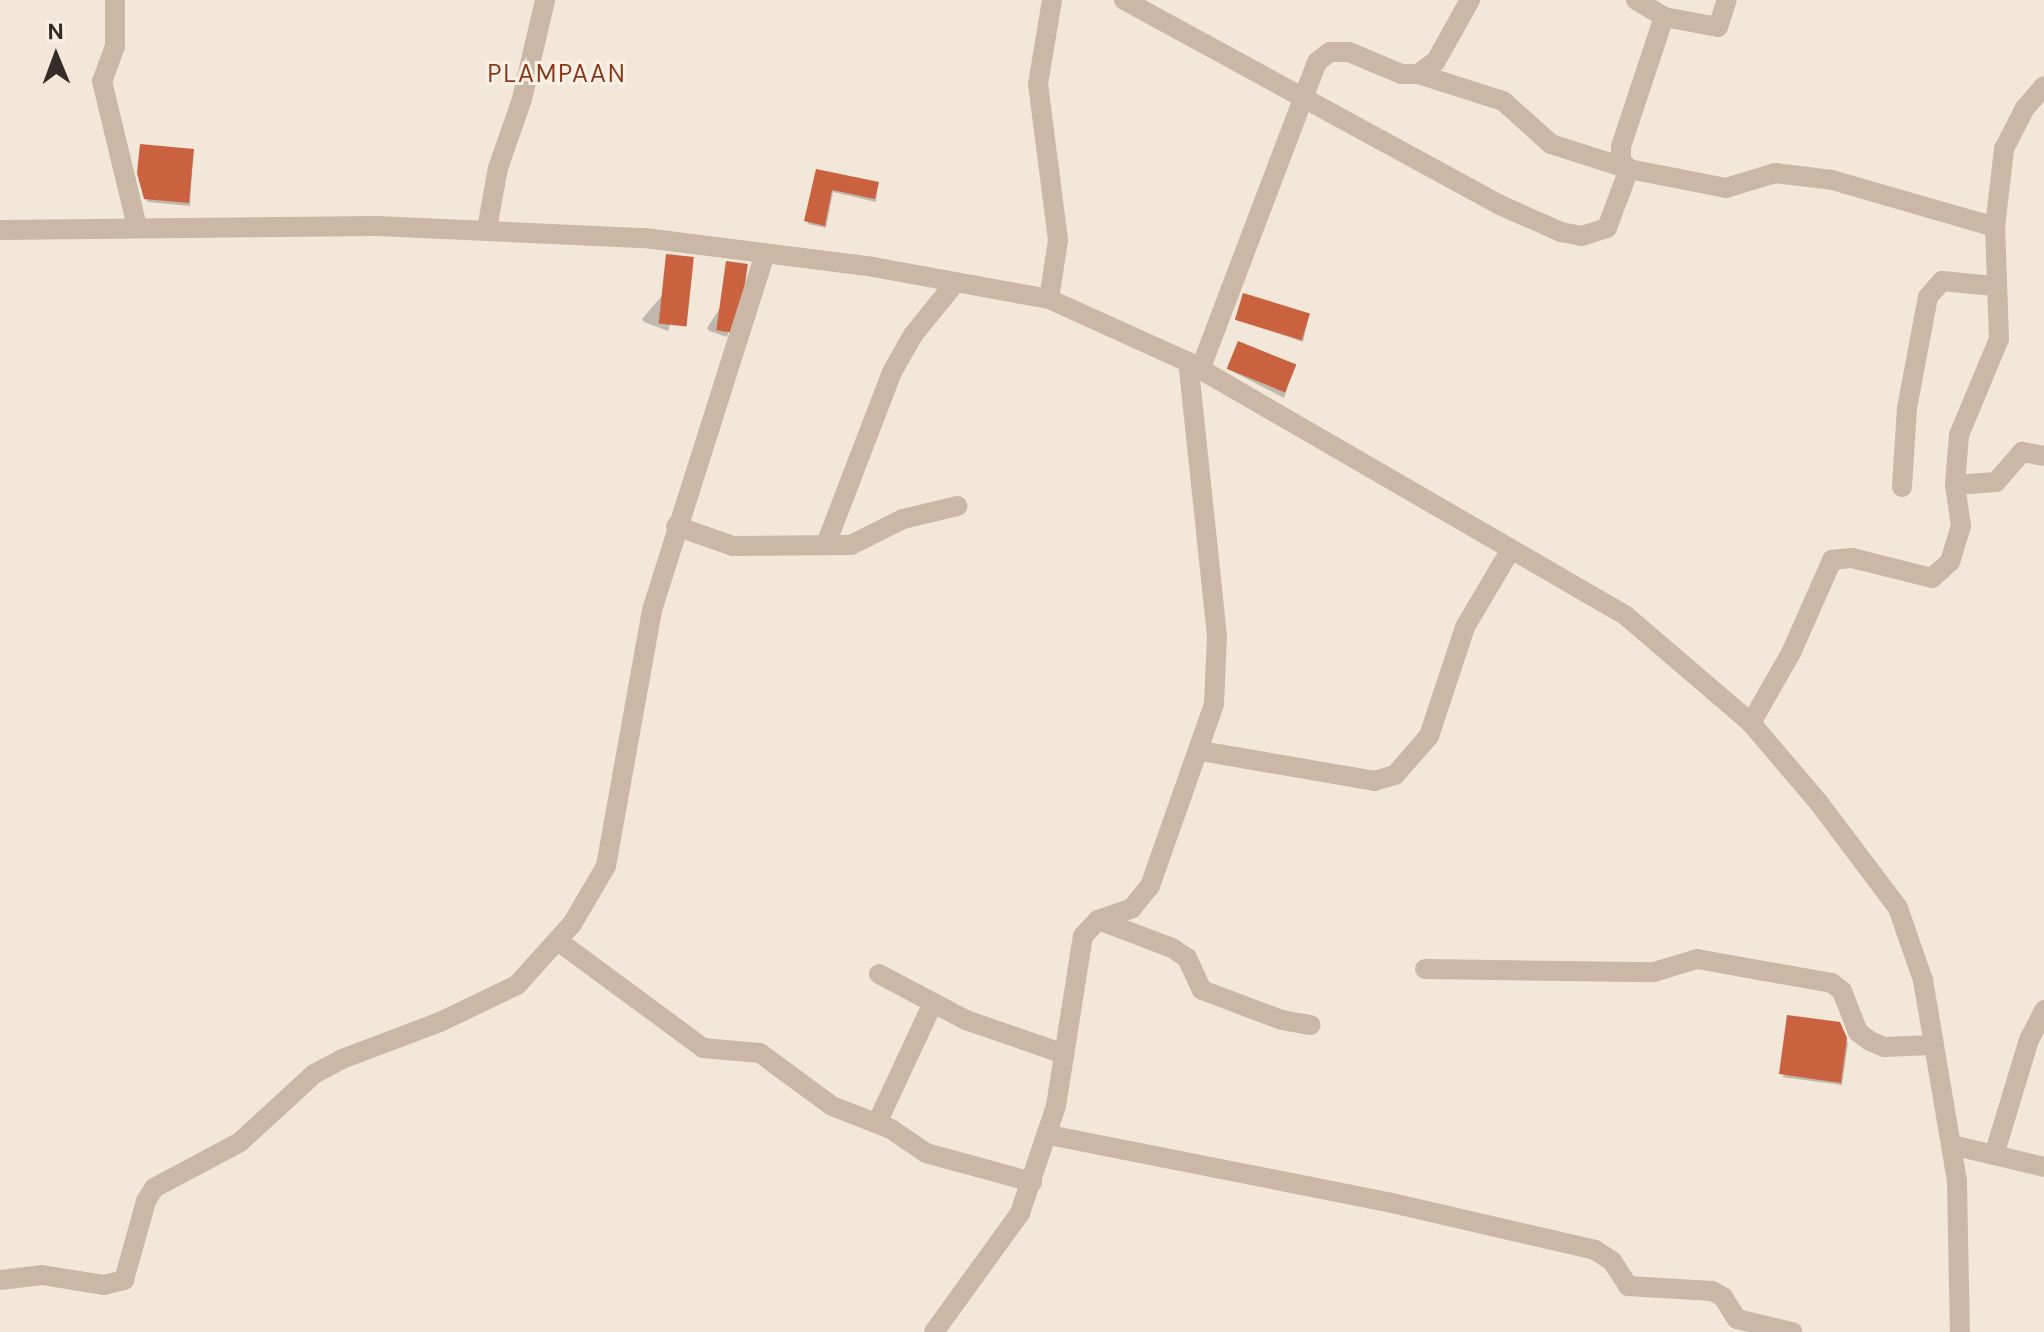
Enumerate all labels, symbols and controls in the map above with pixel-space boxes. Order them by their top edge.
north arrow [16,16,96,96]
text: N [47,17,64,46]
district label: PLAMPAAN [488,60,626,88]

